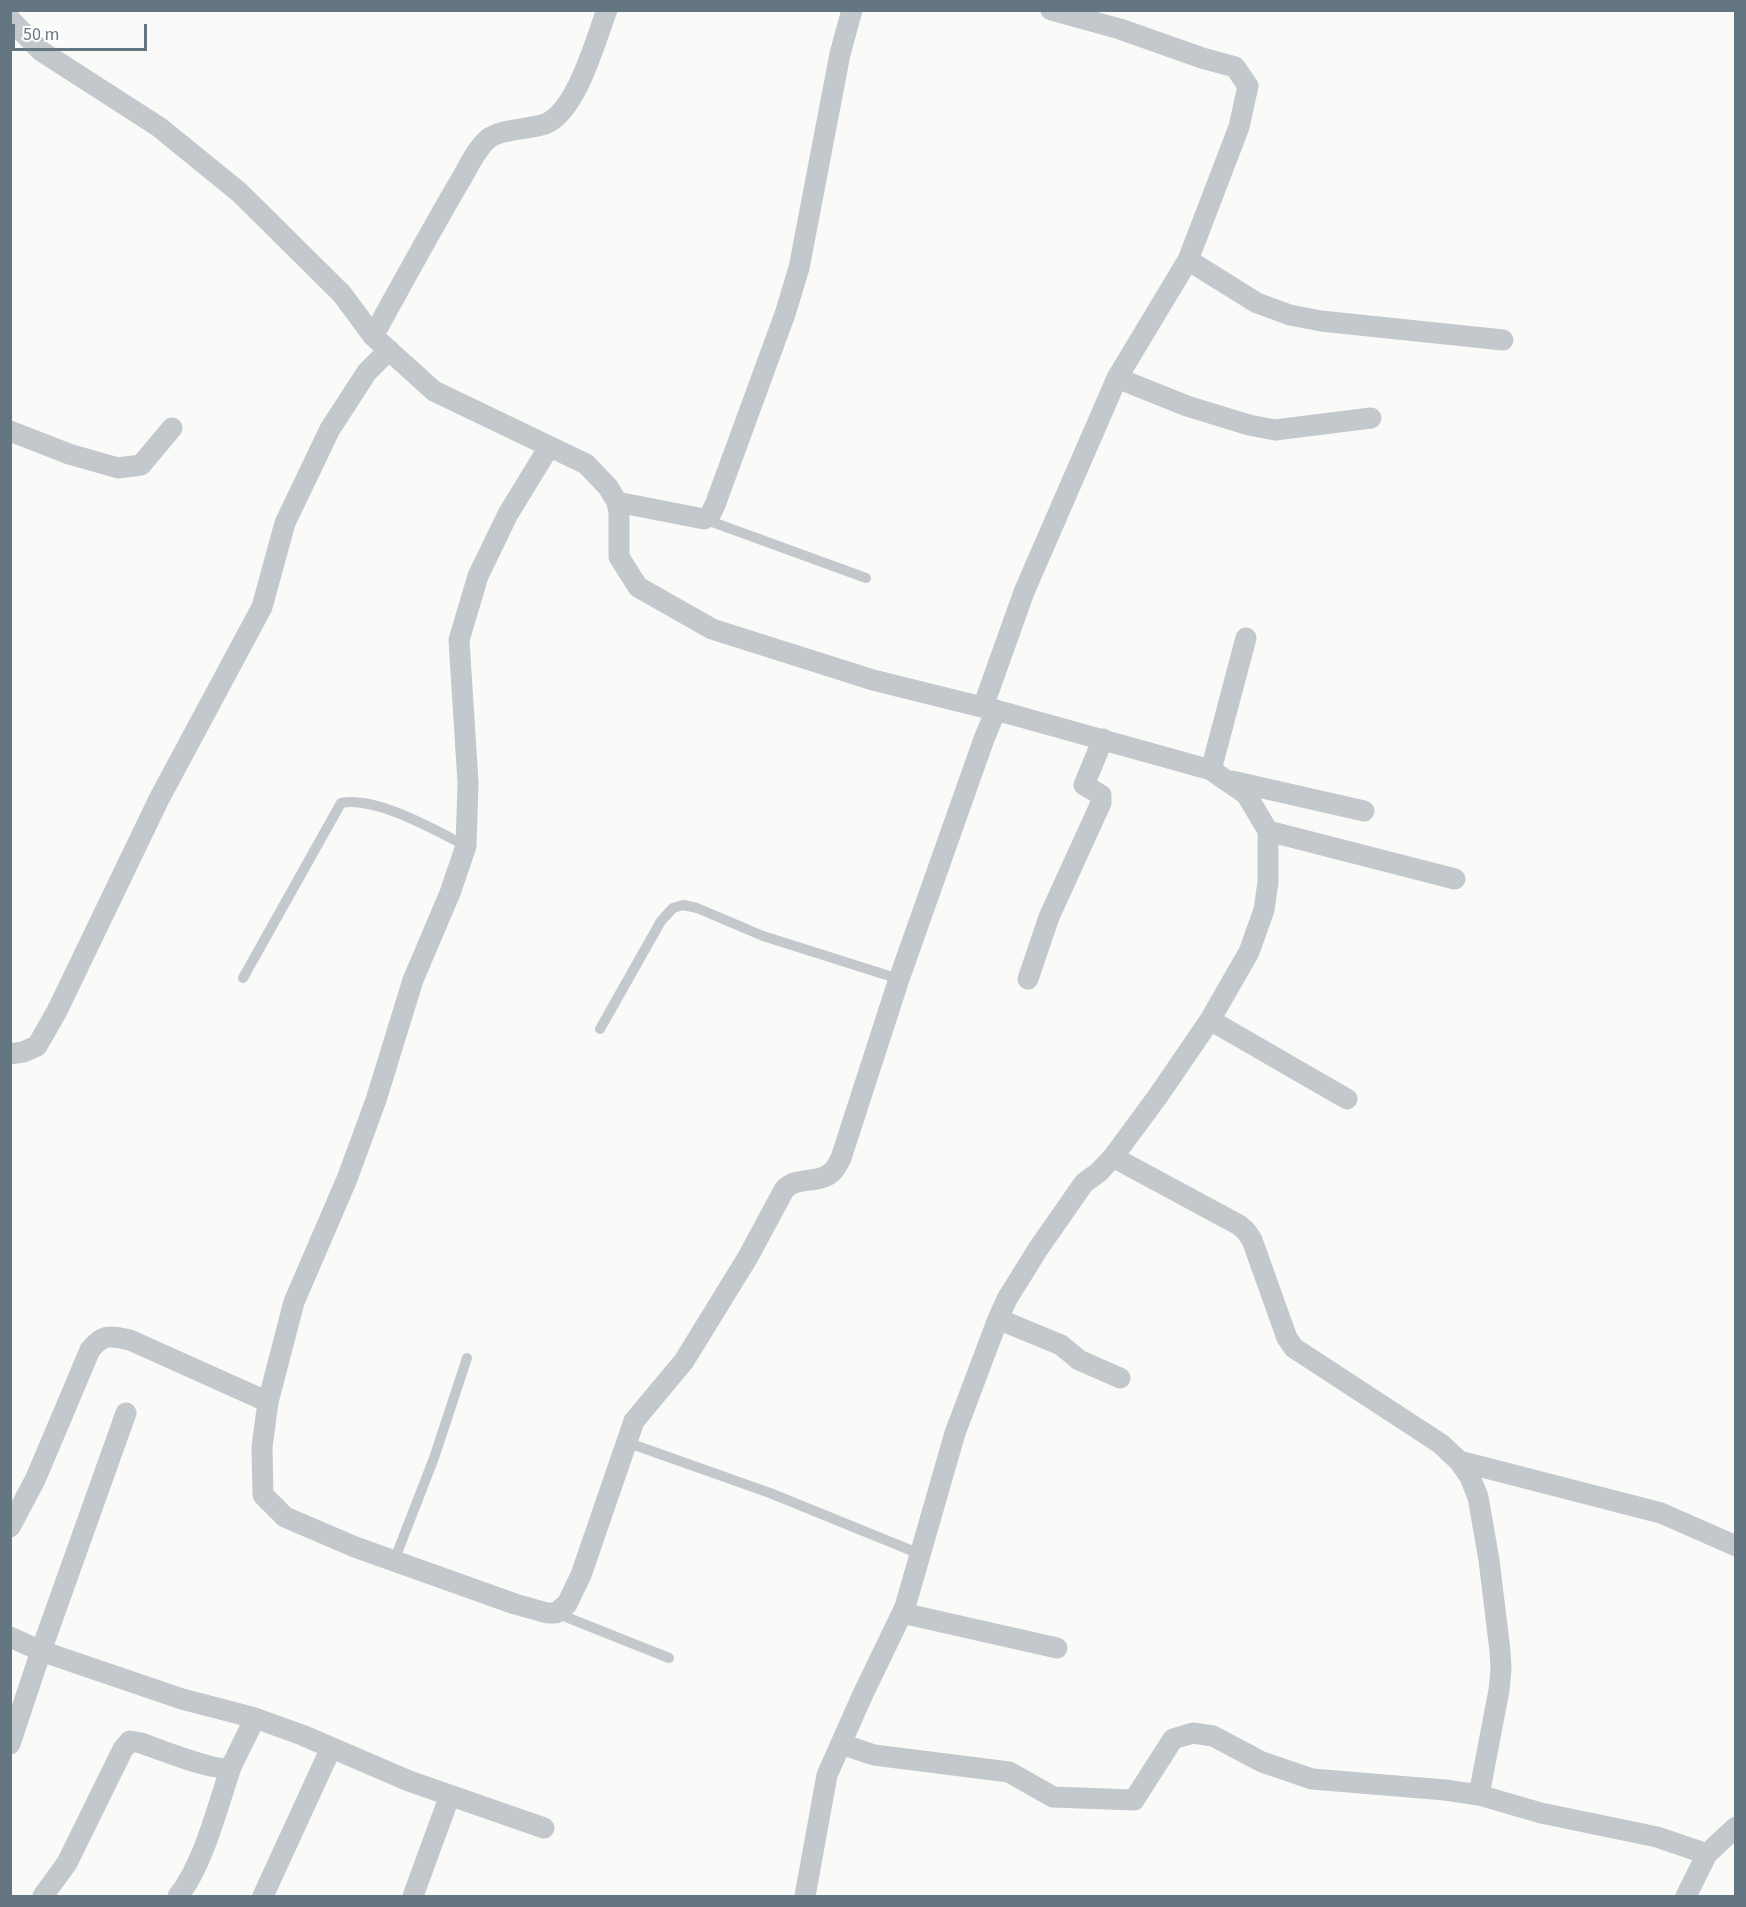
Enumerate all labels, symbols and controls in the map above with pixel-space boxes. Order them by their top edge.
scale bar [15,12,150,50]
text: 50 m [23,22,59,47]

